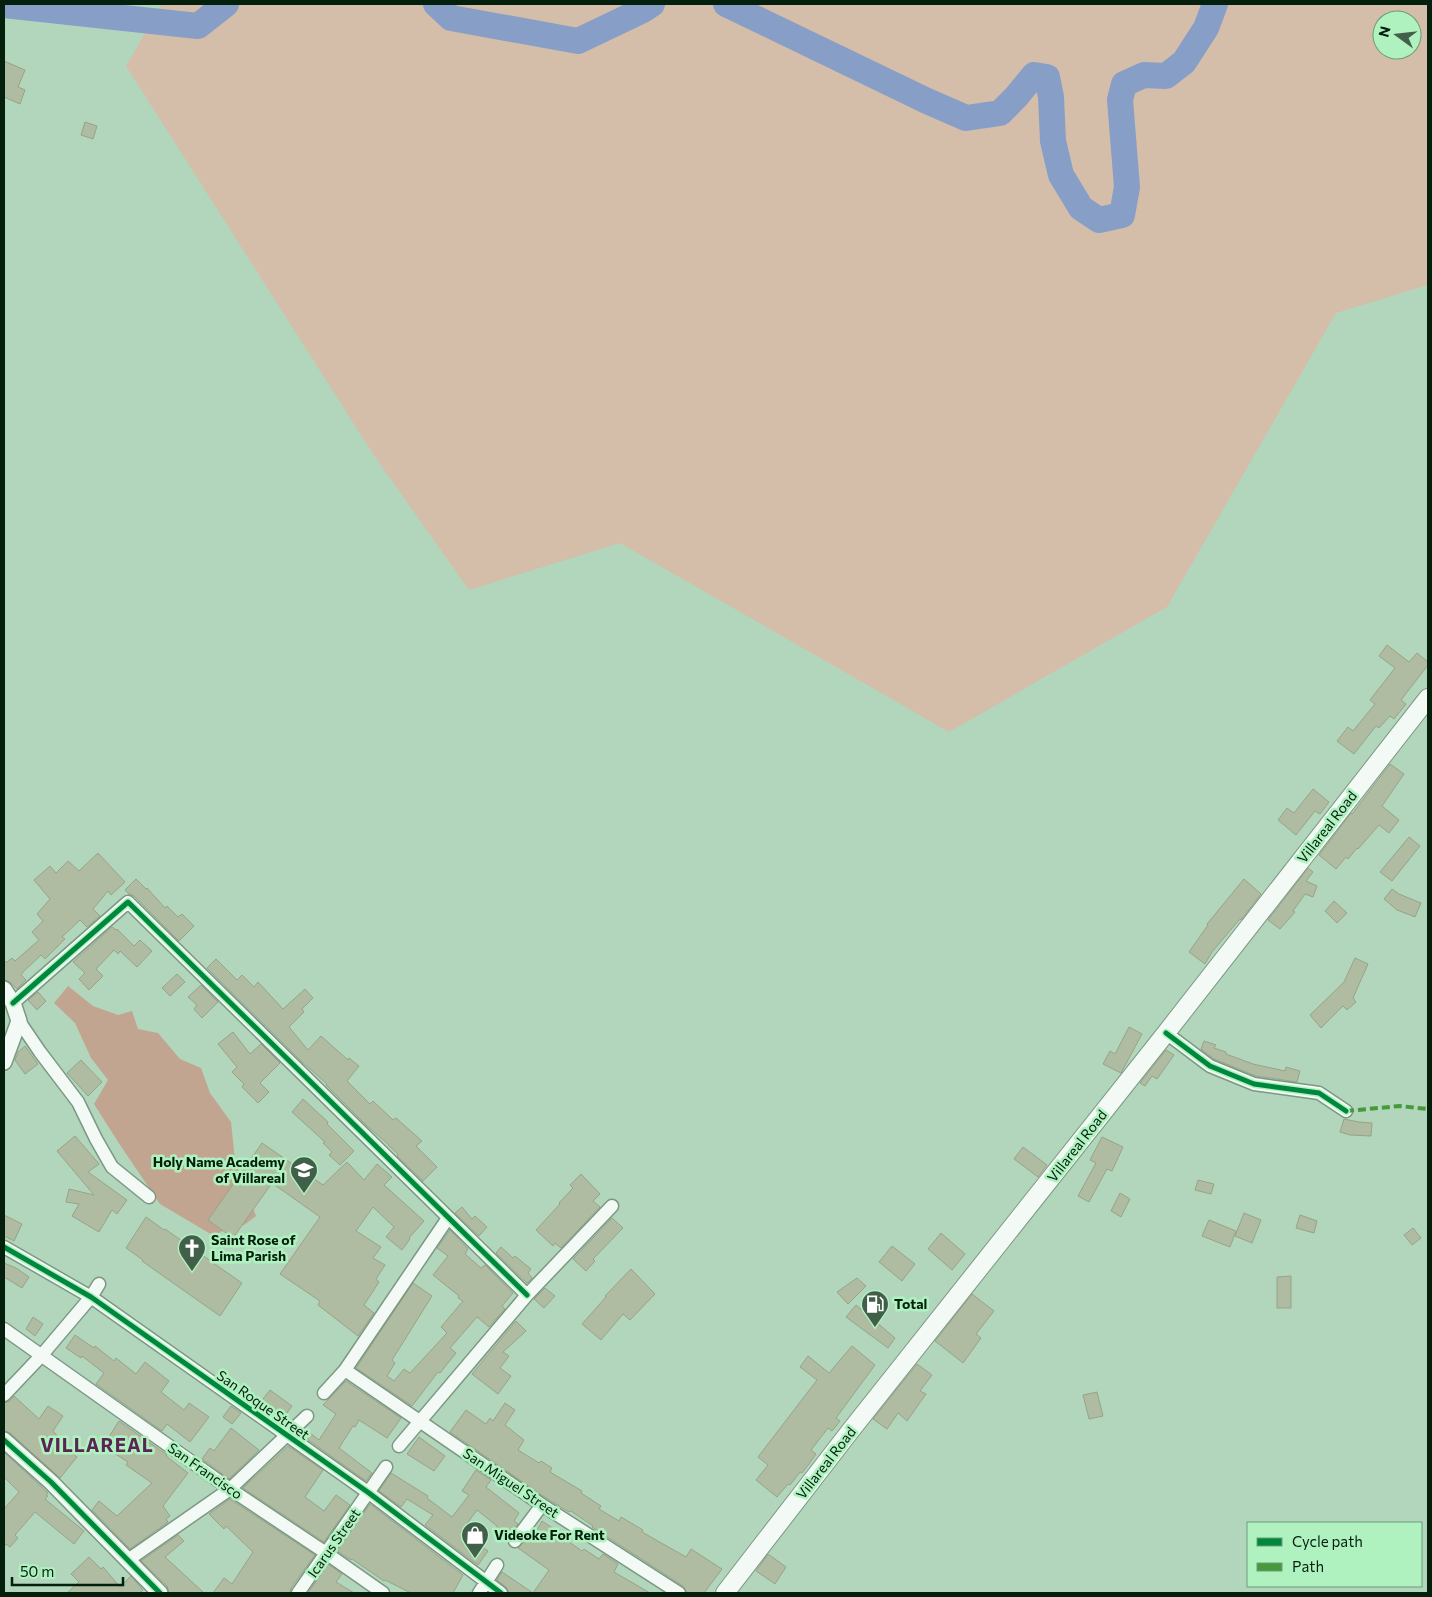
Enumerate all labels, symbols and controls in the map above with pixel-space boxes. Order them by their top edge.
north arrow [1372,10,1422,60]
text: N [1374,24,1394,39]
street label: Villareal Road [1293,787,1360,866]
street label: Villareal Road [1043,1106,1110,1185]
place label: Holy Name Academy of Villareal [153,1153,285,1186]
school or university icon: Holy Name Academy of Villareal [289,1155,319,1194]
place label: Saint Rose of Lima Parish [211,1231,296,1264]
church icon: Saint Rose of Lima Parish [177,1233,207,1272]
fuel station icon: Total [860,1289,890,1328]
place label: Total [894,1295,927,1312]
street label: San Roque Street [214,1366,313,1443]
street label: Villareal Road [792,1423,859,1502]
district label: VILLAREAL [40,1433,154,1456]
street label: San Francisco [165,1439,246,1503]
street label: San Miguel Street [460,1444,563,1521]
street label: Icarus Street [304,1505,364,1580]
shop icon: Videoke For Rent [460,1520,490,1559]
legend [1247,1522,1422,1587]
place label: Videoke For Rent [494,1526,605,1543]
text: Cycle path [1292,1532,1363,1550]
scale bar [12,1554,124,1586]
text: Path [1292,1557,1324,1575]
text: 50 m [20,1562,54,1580]

